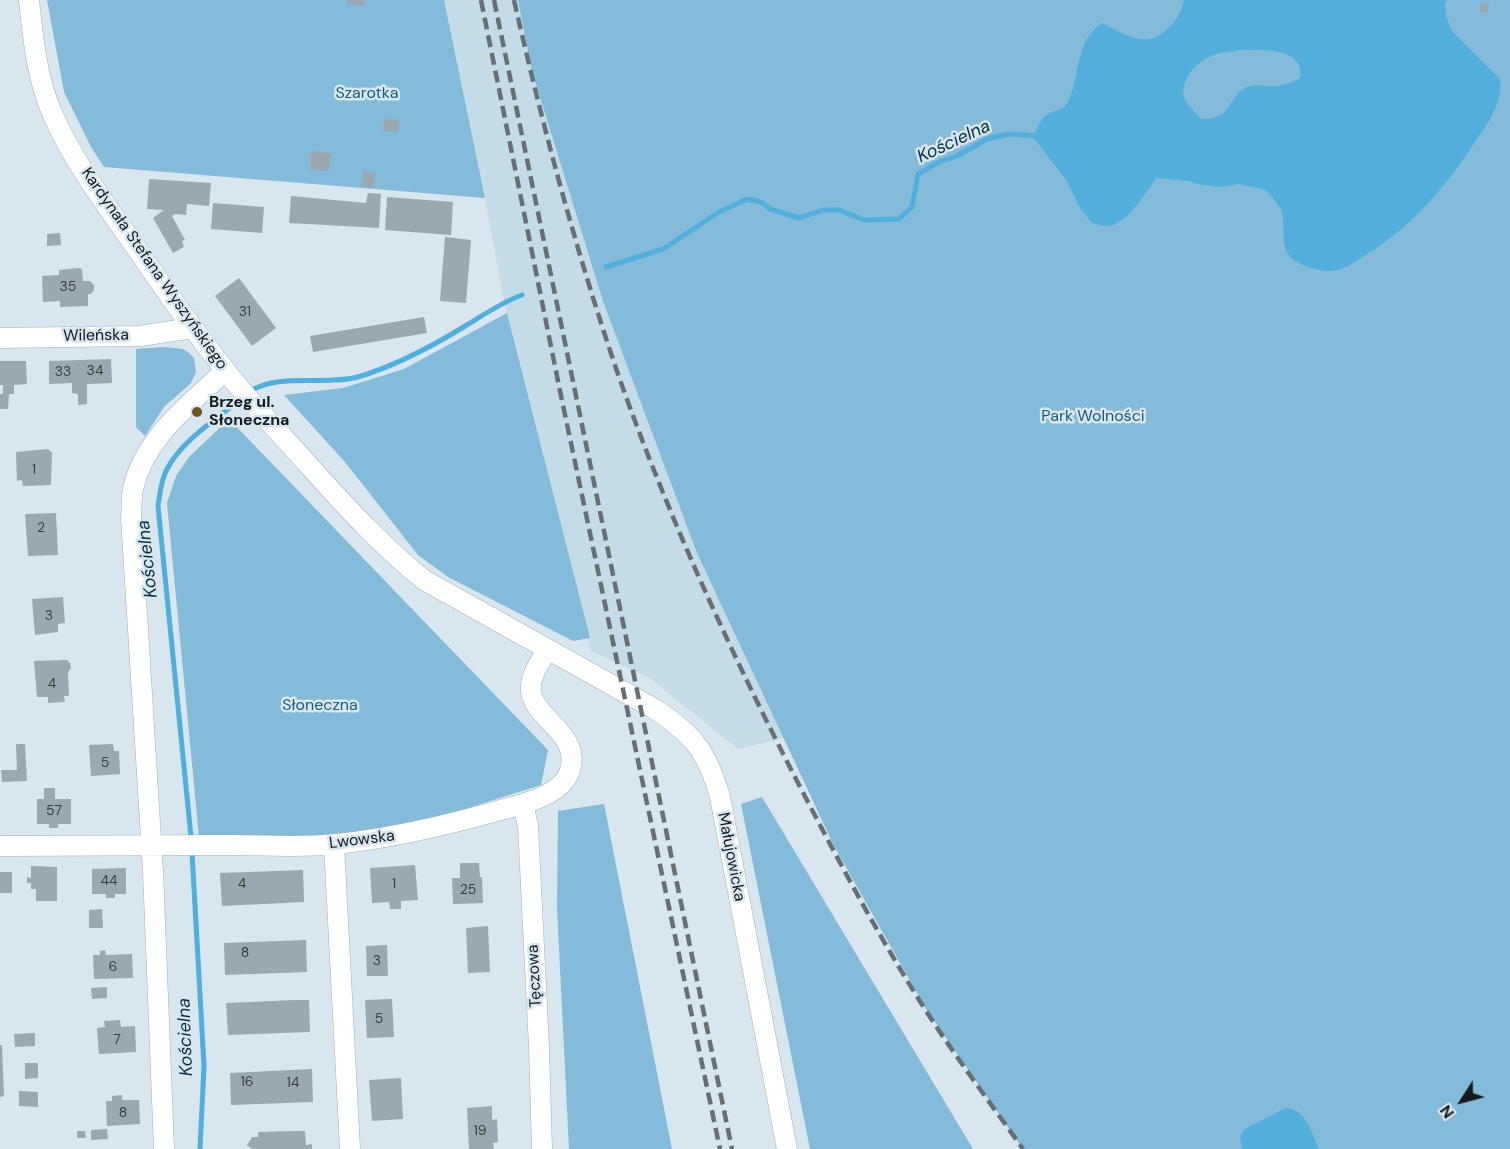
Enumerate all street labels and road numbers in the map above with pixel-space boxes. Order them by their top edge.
street label: Kardynała Stefana Wyszyńskiego [77,164,231,374]
street label: Wileńska [63,326,129,346]
street label: Małujowicka [713,811,749,903]
street label: Lwowska [328,826,396,854]
street label: Tęczowa [524,944,546,1008]

